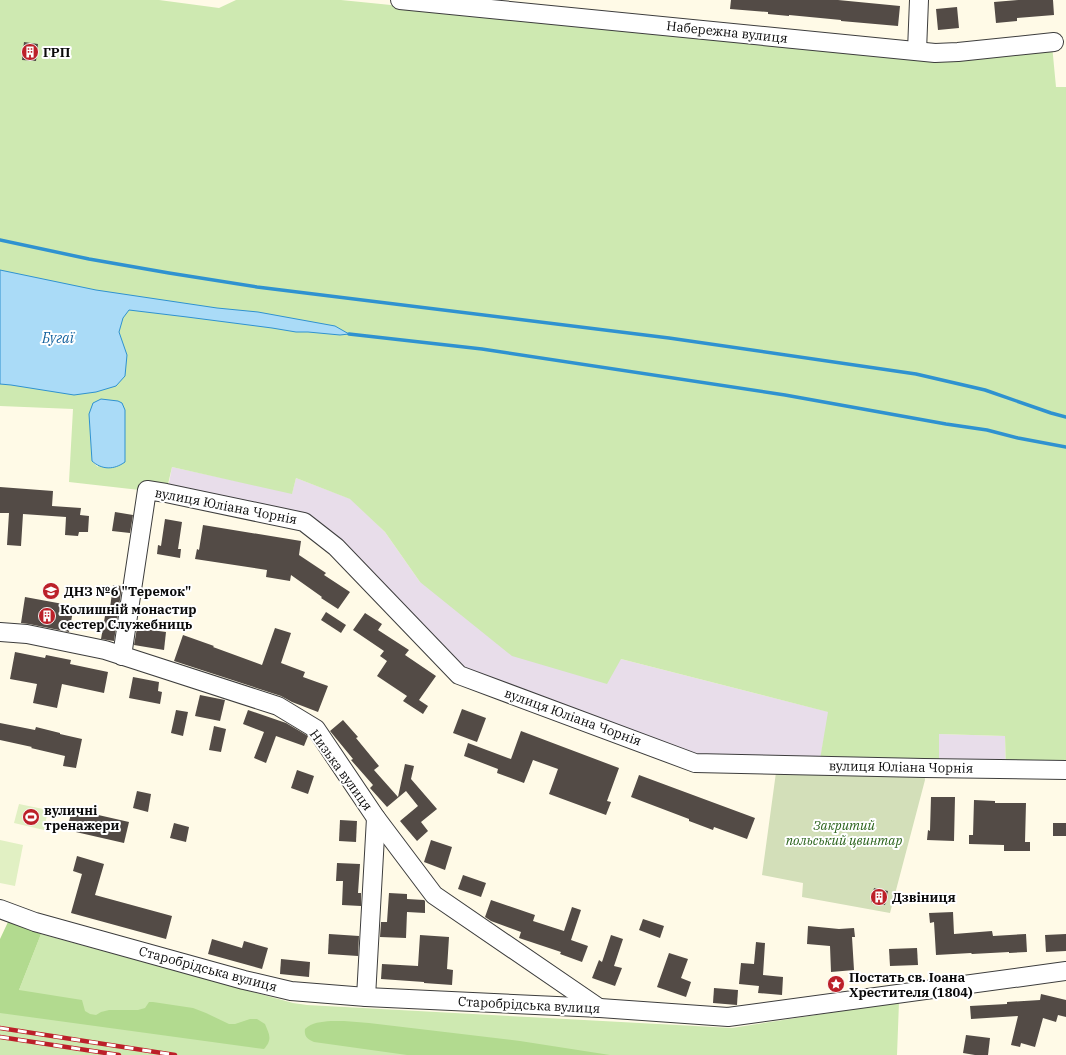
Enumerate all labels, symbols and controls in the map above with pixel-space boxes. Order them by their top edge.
street label: Набережна вулиця [666,17,788,47]
building icon: ГРП [20,42,40,62]
place label: ГРП [43,44,71,61]
water label: Бугаї [41,329,76,347]
street label: вулиця Юліана Чорнія [153,484,299,528]
school or university icon: ДНЗ №6 "Теремок" [41,581,61,601]
place label: ДНЗ №6 "Теремок" [64,583,191,600]
place label: Колишній монастир сестер Служебниць [60,601,197,633]
building icon: Колишній монастир сестер Служебниць [37,606,57,626]
street label: вулиця Юліана Чорнія [502,684,644,750]
street label: Низька вулиця [306,726,376,814]
street label: вулиця Юліана Чорнія [829,757,973,777]
place label: вуличні тренажери [44,802,119,834]
sports icon: вуличні тренажери [21,807,41,827]
park label: Закритий польський цвинтар [786,817,902,849]
building icon: Дзвіниця [869,887,889,907]
place label: Дзвіниця [892,889,956,906]
street label: Старобрідська вулиця [137,942,279,996]
place label: Постать св. Іоана Хрестителя (1804) [849,969,973,1001]
place icon: Постать св. Іоана Хрестителя (1804) [826,974,846,994]
street label: Старобрідська вулиця [457,993,601,1017]

